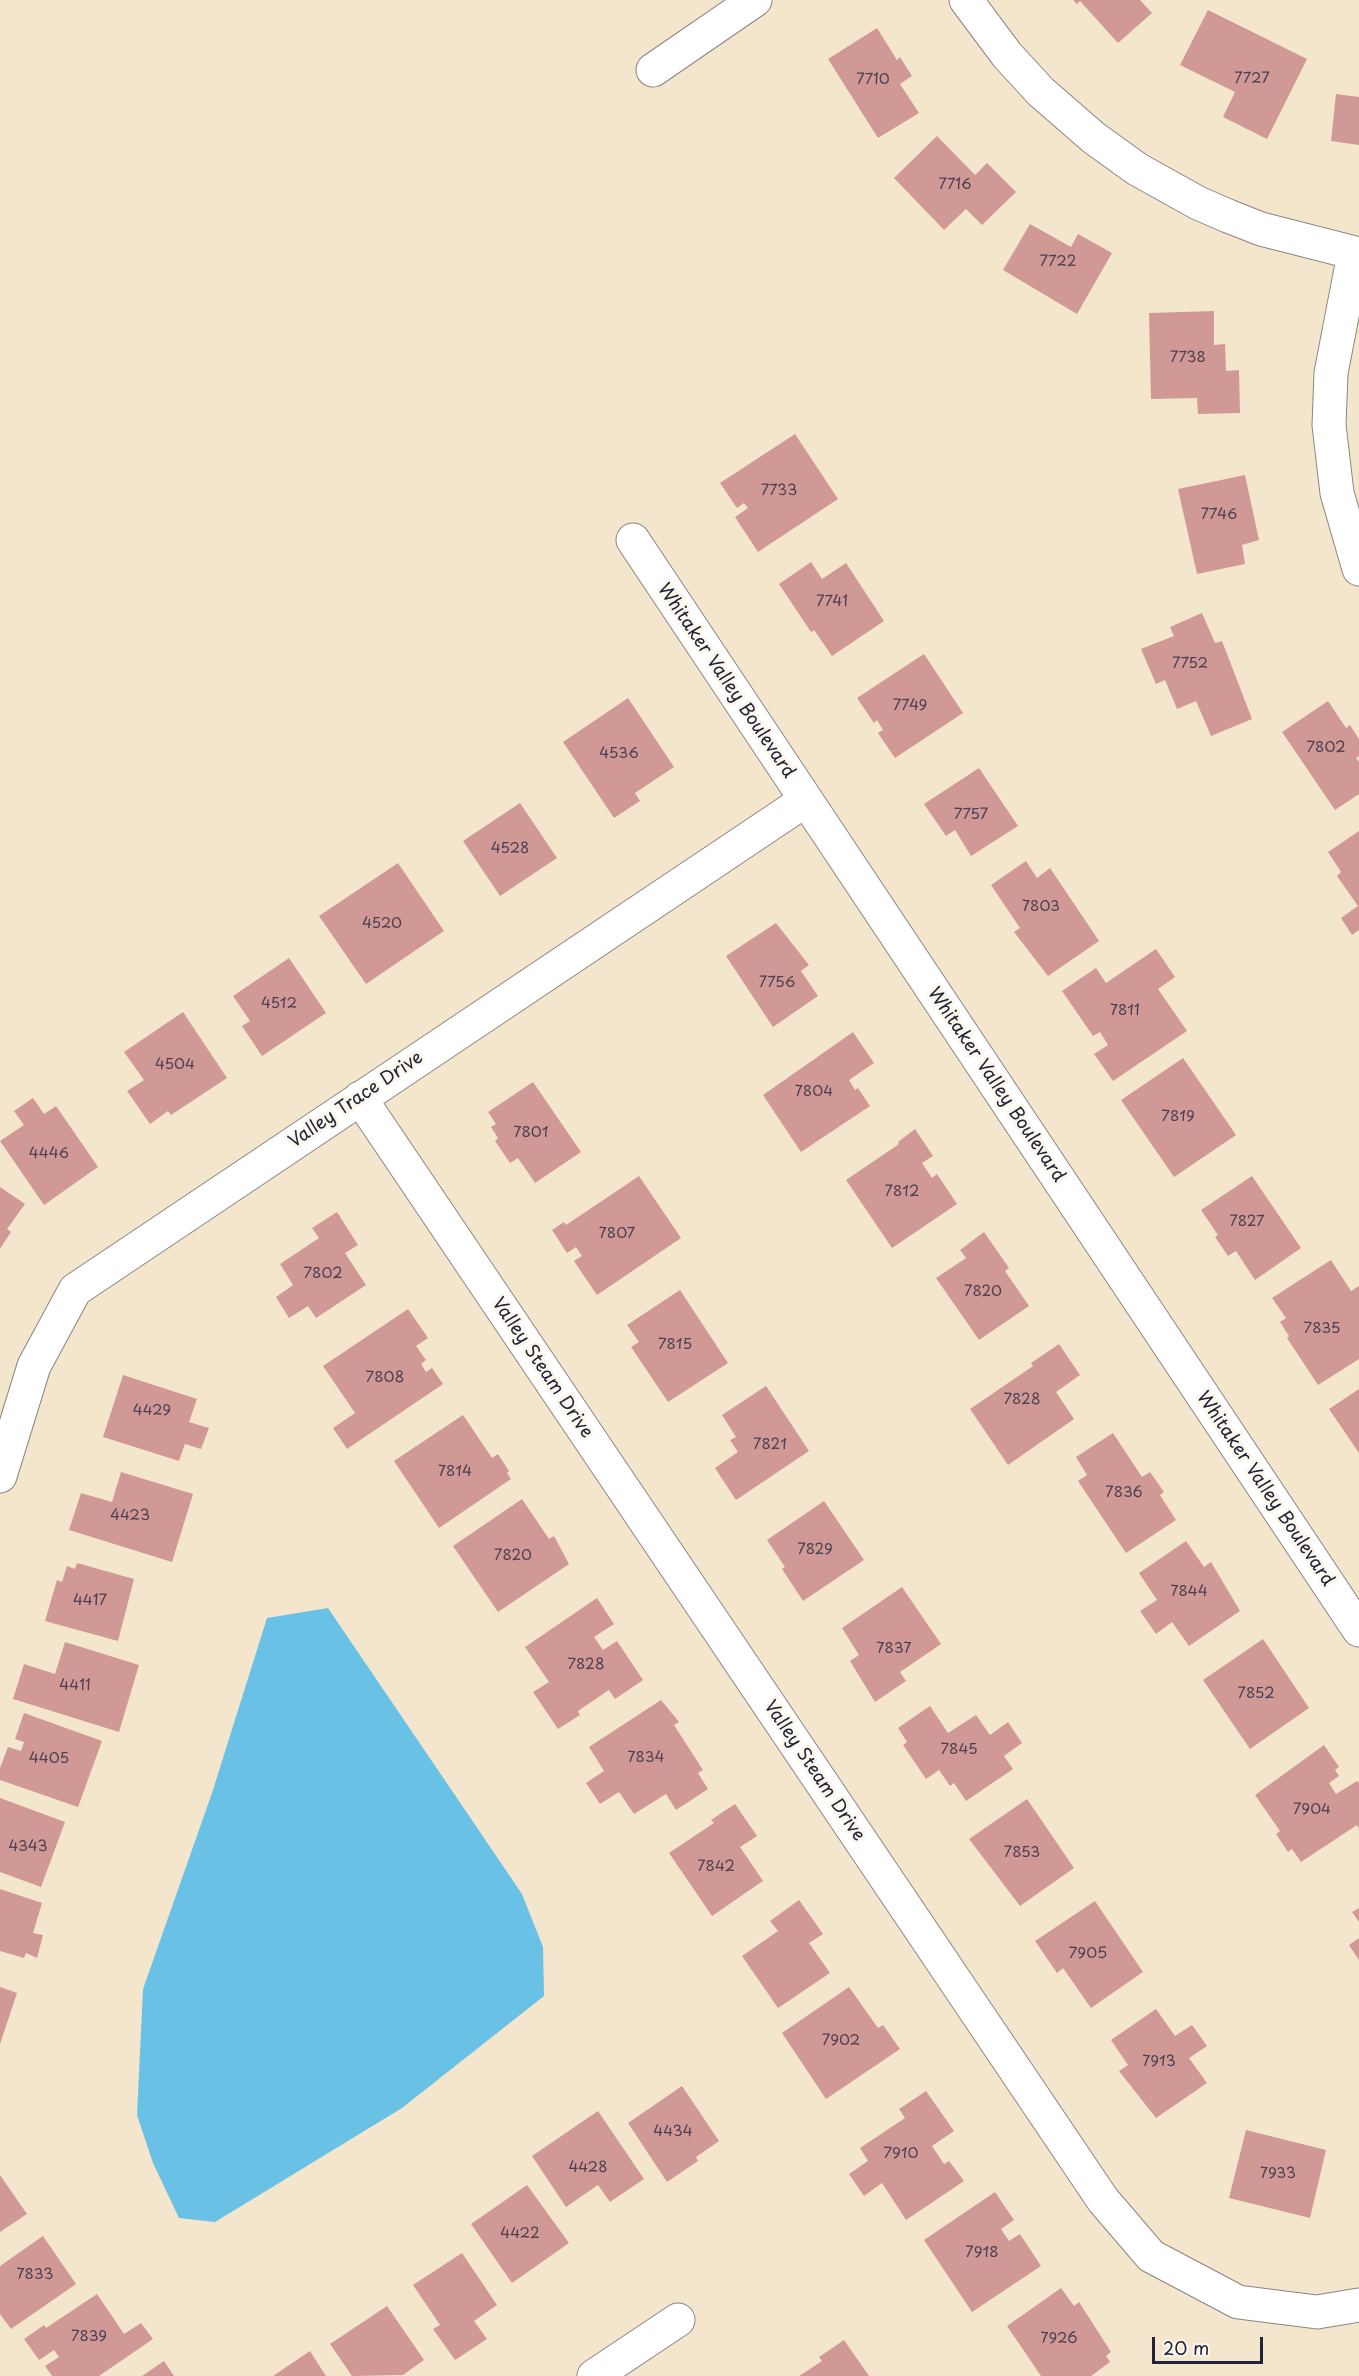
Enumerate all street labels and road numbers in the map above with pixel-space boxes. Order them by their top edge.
street label: Whitaker Valley Boulevard [653,580,799,782]
street label: Whitaker Valley Boulevard [923,984,1069,1186]
street label: Valley Trace Drive [285,1047,427,1153]
street label: Valley Steam Drive [487,1294,597,1442]
street label: Whitaker Valley Boulevard [1192,1388,1338,1590]
street label: Valley Steam Drive [759,1697,869,1845]

